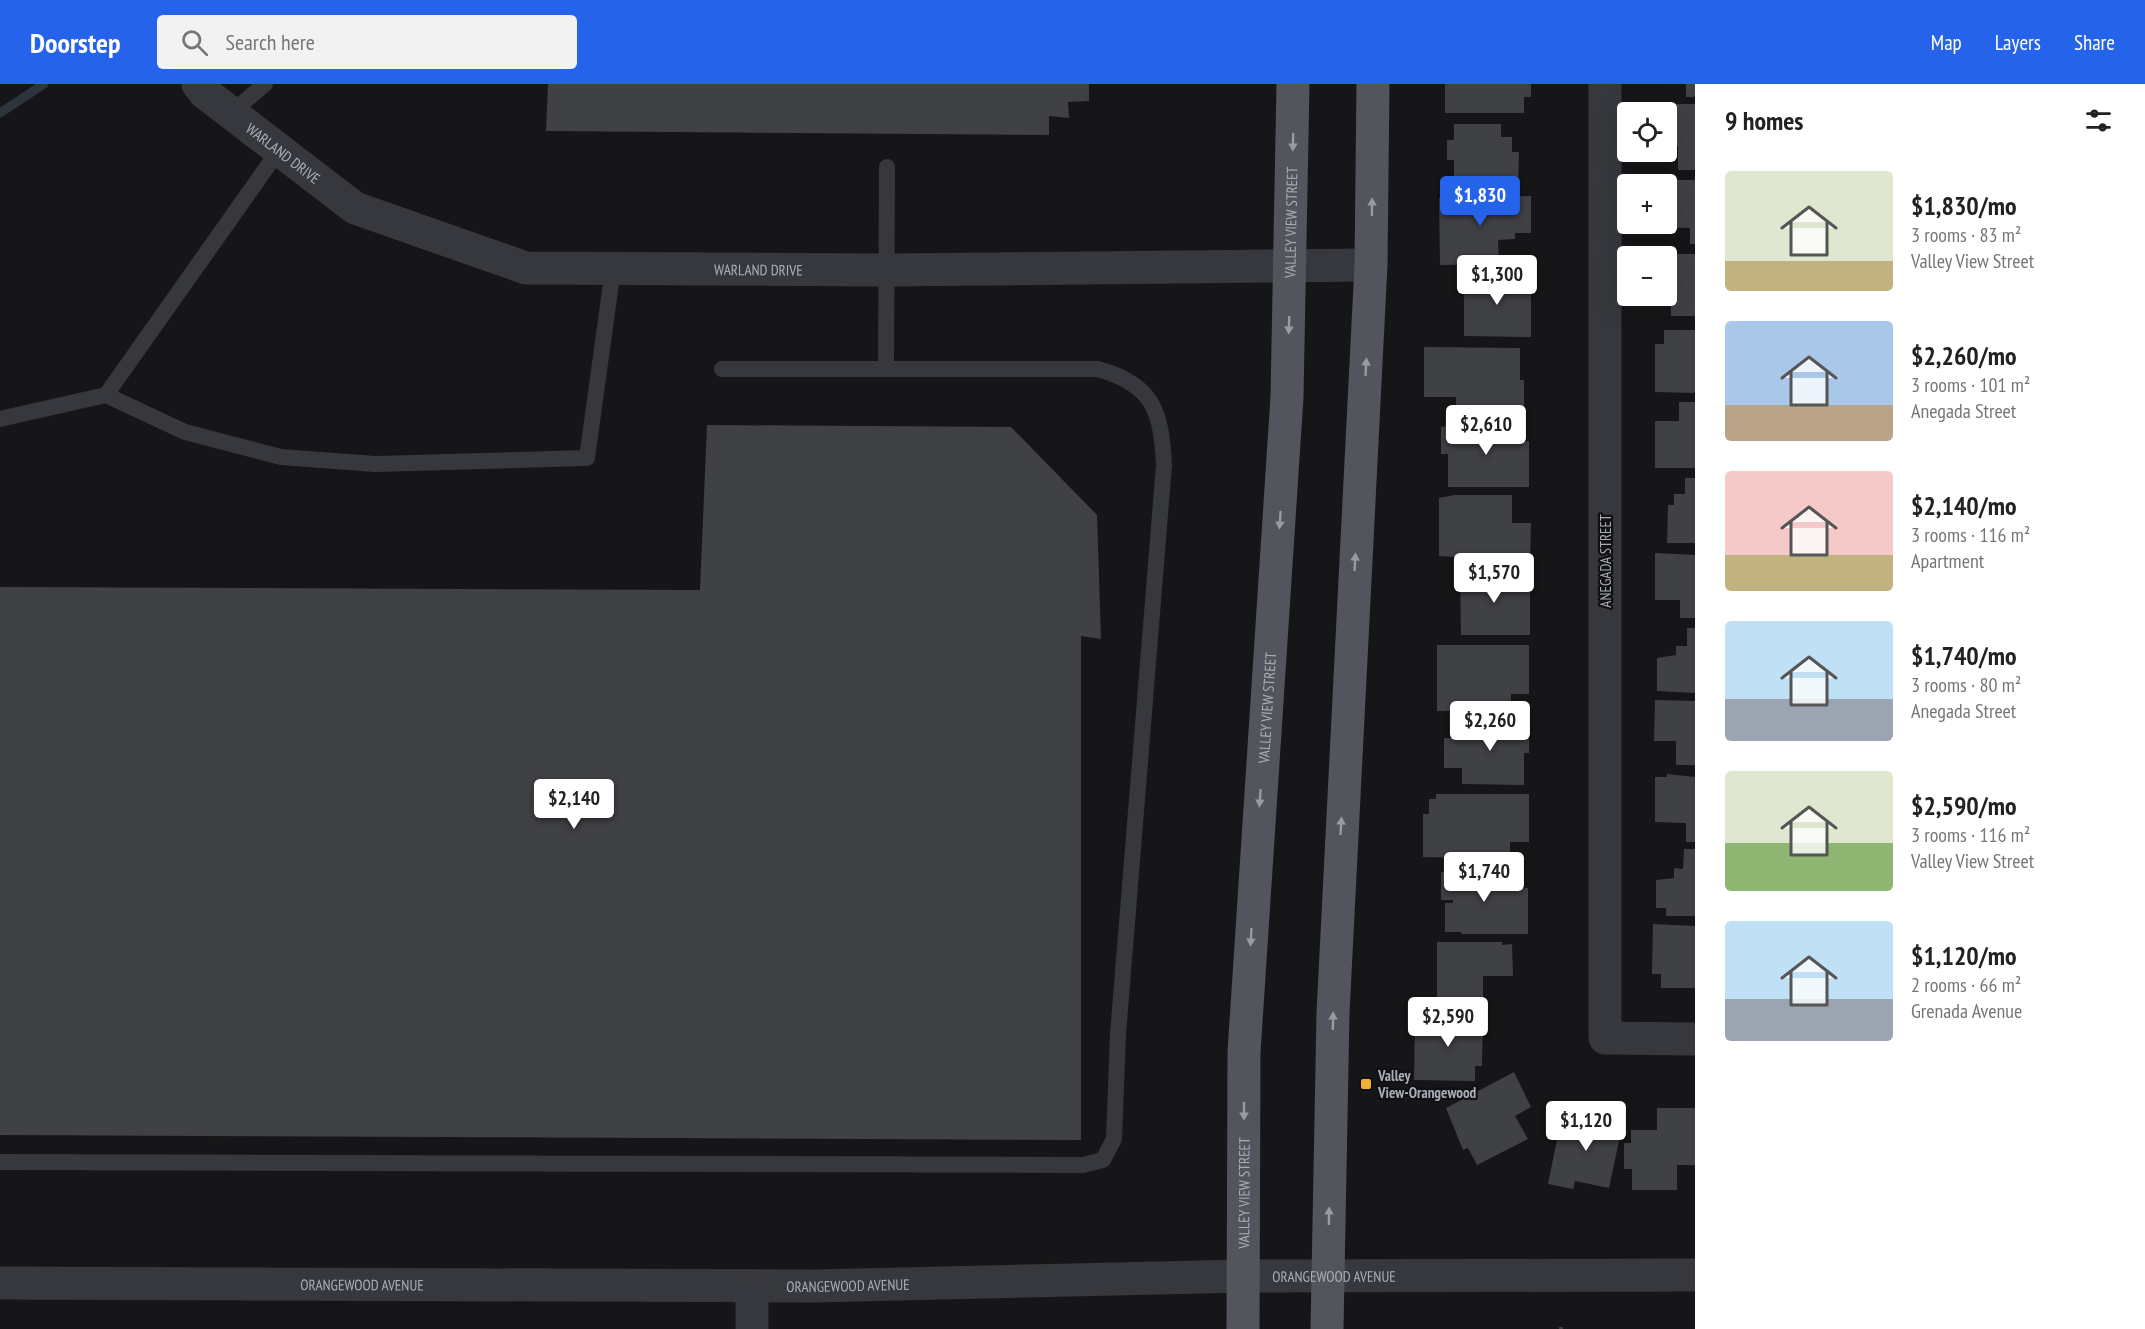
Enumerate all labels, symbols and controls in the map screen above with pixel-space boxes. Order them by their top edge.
search box [157,15,577,69]
text: Doorstep [30,24,121,61]
icon: search [178,26,211,59]
text: Search here [226,28,315,56]
text: Map [1931,29,1962,56]
text: Layers [1995,29,2041,56]
text: Share [2074,29,2115,56]
map controls [1617,102,1677,306]
button: locate [1617,102,1677,162]
text: 9 homes [1725,104,1803,137]
icon: filters [2082,104,2115,137]
street label: WARLAND DRIVE [242,118,324,187]
one-way arrow [1288,133,1297,152]
street label: VALLEY VIEW STREET [1280,166,1301,279]
button: + [1617,174,1677,234]
pin: $1,830 [1431,176,1529,227]
text: $1,830 [1454,182,1506,208]
text: $1,830/mo [1911,189,2017,222]
icon: home [1773,195,1845,267]
one-way arrow [1367,197,1377,216]
text: 3 rooms · 83 m² [1911,222,2021,248]
button: − [1617,246,1677,306]
text: Valley View Street [1911,248,2034,274]
pin: $1,300 [1448,255,1546,306]
street label: WARLAND DRIVE [714,260,803,279]
text: $1,300 [1471,261,1523,287]
one-way arrow [1285,316,1294,335]
text: $2,260/mo [1911,339,2017,372]
icon: home [1773,345,1845,417]
one-way arrow [1361,358,1370,377]
text: 3 rooms · 101 m² [1911,372,2030,398]
text: Anegada Street [1911,398,2016,424]
pin: $2,610 [1437,405,1535,456]
text: $2,610 [1460,411,1512,437]
text: $2,140/mo [1911,489,2017,522]
icon: home [1773,495,1845,567]
one-way arrow [1275,510,1284,529]
street label: ANEGADA STREET [1596,514,1615,608]
text: 3 rooms · 116 m² [1911,522,2030,548]
text: Apartment [1911,548,1984,574]
one-way arrow [1351,553,1360,572]
pin: $1,570 [1445,553,1543,604]
text: $1,570 [1468,559,1520,585]
text: $1,740/mo [1911,639,2017,672]
icon: home [1773,645,1845,717]
street label: VALLEY VIEW STREET [1253,651,1280,765]
text: 3 rooms · 80 m² [1911,672,2021,698]
text: Anegada Street [1911,698,2016,724]
pin: $2,260 [1441,701,1539,752]
text: $2,260 [1464,707,1516,733]
pin: $2,140 [525,779,623,830]
text: $2,140 [548,785,600,811]
one-way arrow [1256,789,1265,808]
text: $2,590/mo [1911,789,2017,822]
icon: home [1773,795,1845,867]
one-way arrow [1337,817,1346,836]
text: 3 rooms · 116 m² [1911,822,2030,848]
text: Valley View Street [1911,848,2034,874]
pin: $1,740 [1435,852,1533,903]
text: $1,740 [1458,858,1510,884]
one-way arrow [1247,928,1256,947]
text: $1,120/mo [1911,939,2017,972]
icon: home [1773,945,1845,1017]
text: 2 rooms · 66 m² [1911,972,2021,998]
pin: $2,590 [1399,997,1497,1048]
text: Grenada Avenue [1911,998,2022,1024]
text: $2,590 [1422,1003,1474,1029]
one-way arrow [1328,1012,1338,1031]
place label: Valley View-Orangewood [1377,1066,1477,1102]
marker: Valley View-Orangewood [1359,1077,1373,1091]
one-way arrow [1239,1101,1249,1120]
pin: $1,120 [1537,1101,1635,1152]
text: $1,120 [1560,1107,1612,1133]
street label: VALLEY VIEW STREET [1234,1137,1253,1250]
one-way arrow [1324,1207,1333,1226]
street label: ORANGEWOOD AVENUE [1272,1266,1396,1285]
street label: ORANGEWOOD AVENUE [786,1274,910,1296]
street label: ORANGEWOOD AVENUE [300,1275,424,1294]

